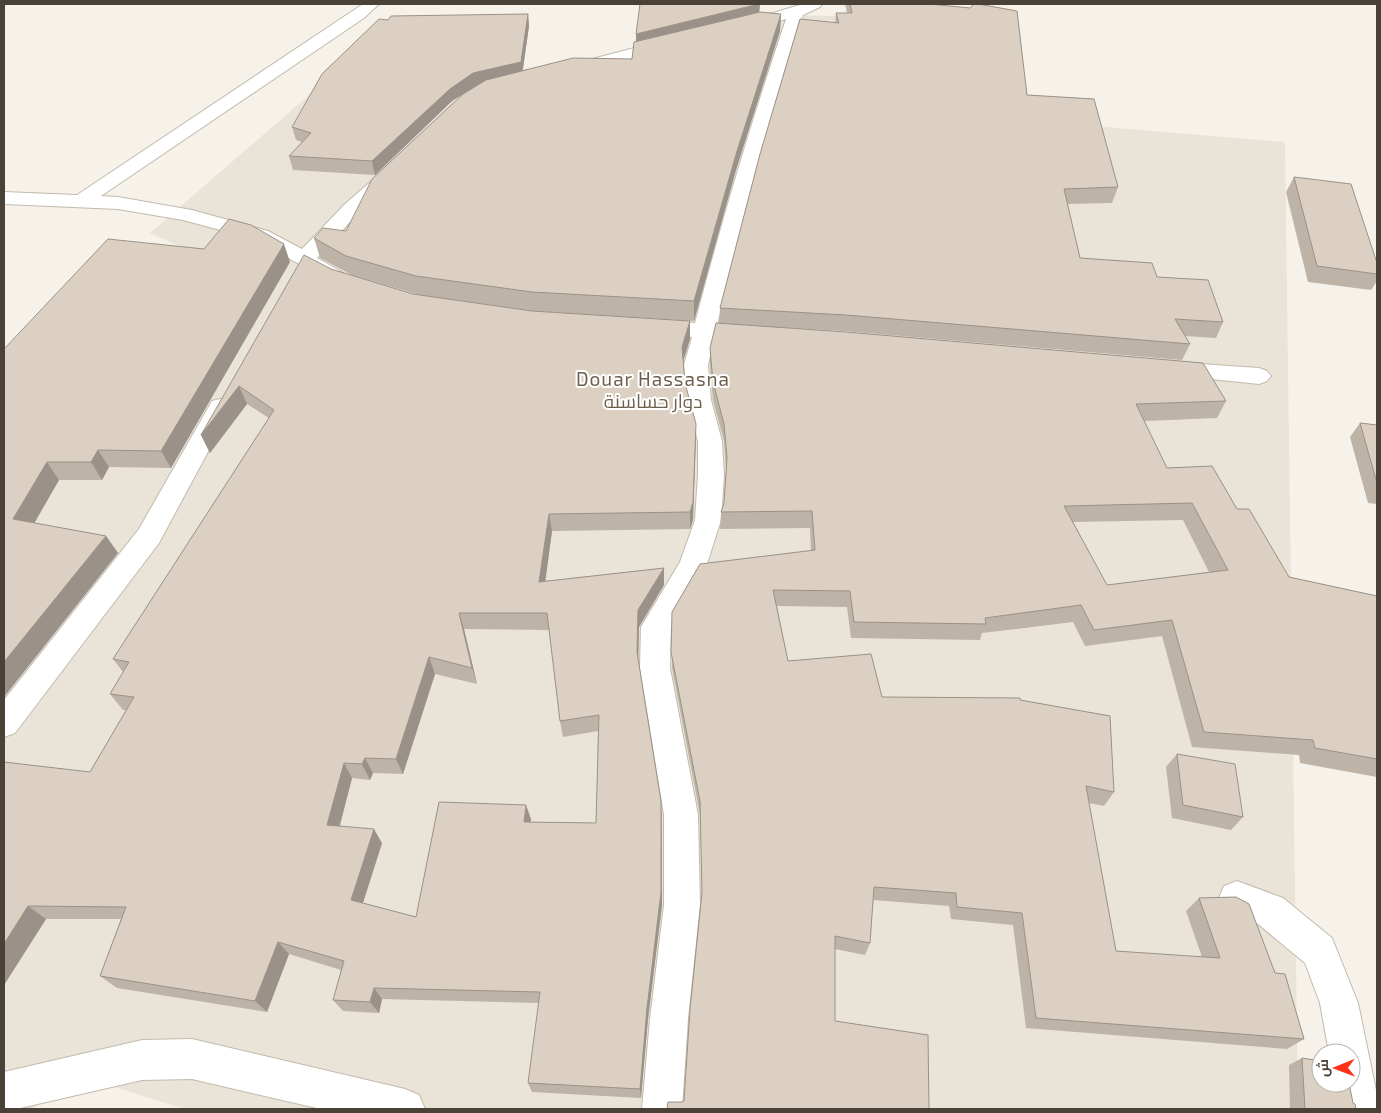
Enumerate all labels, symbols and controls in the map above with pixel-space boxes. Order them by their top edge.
district label: Douar Hassasna دوار حساسنة [576,367,730,413]
north arrow [1311,1043,1361,1093]
text: ش [1314,1059,1332,1077]

